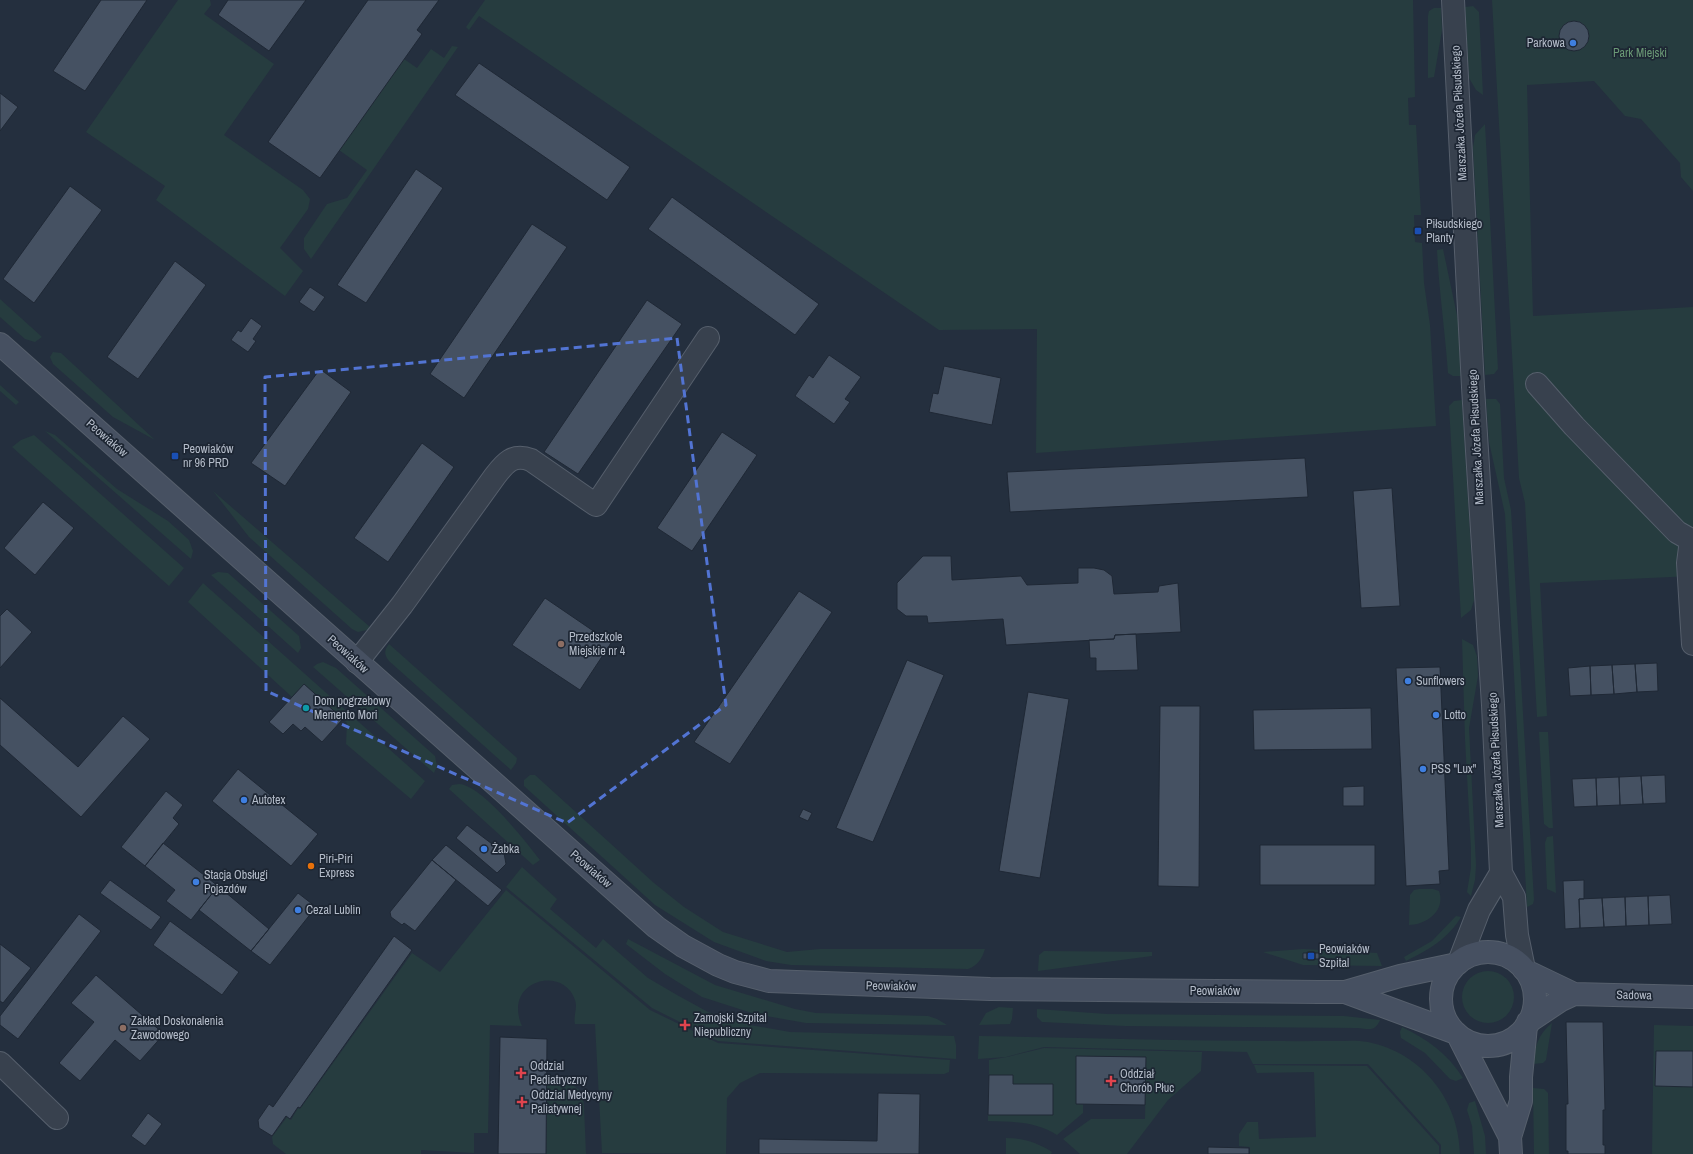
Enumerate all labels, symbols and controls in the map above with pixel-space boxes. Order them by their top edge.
place label: Parkowa [1527,35,1566,51]
marker: Parkowa [1568,38,1578,48]
street label: Marszałka Józefa Piłsudskiego [1447,45,1471,181]
park label: Park Miejski [1613,45,1667,61]
place label: Piłsudskiego Planty [1426,216,1482,246]
marker: Piłsudskiego Planty [1413,226,1423,236]
street label: Marszałka Józefa Piłsudskiego [1464,369,1488,505]
street label: Peowiaków [83,415,132,461]
place label: Peowiaków nr 96 PRD [183,441,234,471]
marker: Peowiaków nr 96 PRD [170,451,180,461]
place label: Przedszkole Miejskie nr 4 [569,629,626,659]
street label: Peowiaków [324,631,373,677]
marker: Przedszkole Miejskie nr 4 [556,639,566,649]
place label: Sunflowers [1416,673,1465,689]
marker: Sunflowers [1403,676,1413,686]
street label: Marszałka Józefa Piłsudskiego [1484,692,1508,828]
place label: Dom pogrzebowy Memento Mori [314,693,391,723]
marker: Dom pogrzebowy Memento Mori [301,703,311,713]
place label: Lotto [1444,707,1466,723]
marker: Lotto [1431,710,1441,720]
place label: PSS "Lux" [1431,761,1477,777]
marker: PSS "Lux" [1418,764,1428,774]
place label: Autotex [251,792,285,808]
marker: Autotex [239,795,249,805]
place label: Żabka [492,841,520,857]
marker: Żabka [479,844,489,854]
street label: Peowiaków [567,846,616,892]
place label: Piri-Piri Express [319,851,355,881]
marker: Piri-Piri Express [306,861,316,871]
place label: Stacja Obsługi Pojazdów [204,867,268,897]
marker: Stacja Obsługi Pojazdów [191,877,201,887]
place label: Cezal Lublin [306,902,361,918]
marker: Cezal Lublin [293,905,303,915]
place label: Peowiaków Szpital [1319,941,1370,971]
marker: Peowiaków Szpital [1306,951,1316,961]
street label: Peowiaków [866,978,917,994]
street label: Peowiaków [1190,983,1241,999]
street label: Sadowa [1616,987,1652,1003]
place label: Zamojski Szpital Niepubliczny [694,1010,767,1040]
place label: Zakład Doskonalenia Zawodowego [131,1013,224,1043]
marker: Zamojski Szpital Niepubliczny [679,1019,691,1031]
marker: Zakład Doskonalenia Zawodowego [118,1023,128,1033]
place label: Oddzial Pediatryczny [530,1058,587,1088]
place label: Oddział Chorób Płuc [1120,1066,1174,1096]
marker: Oddzial Pediatryczny [515,1067,527,1079]
marker: Oddział Chorób Płuc [1105,1075,1117,1087]
place label: Oddzial Medycyny Paliatywnej [531,1087,612,1117]
marker: Oddzial Medycyny Paliatywnej [516,1096,528,1108]

